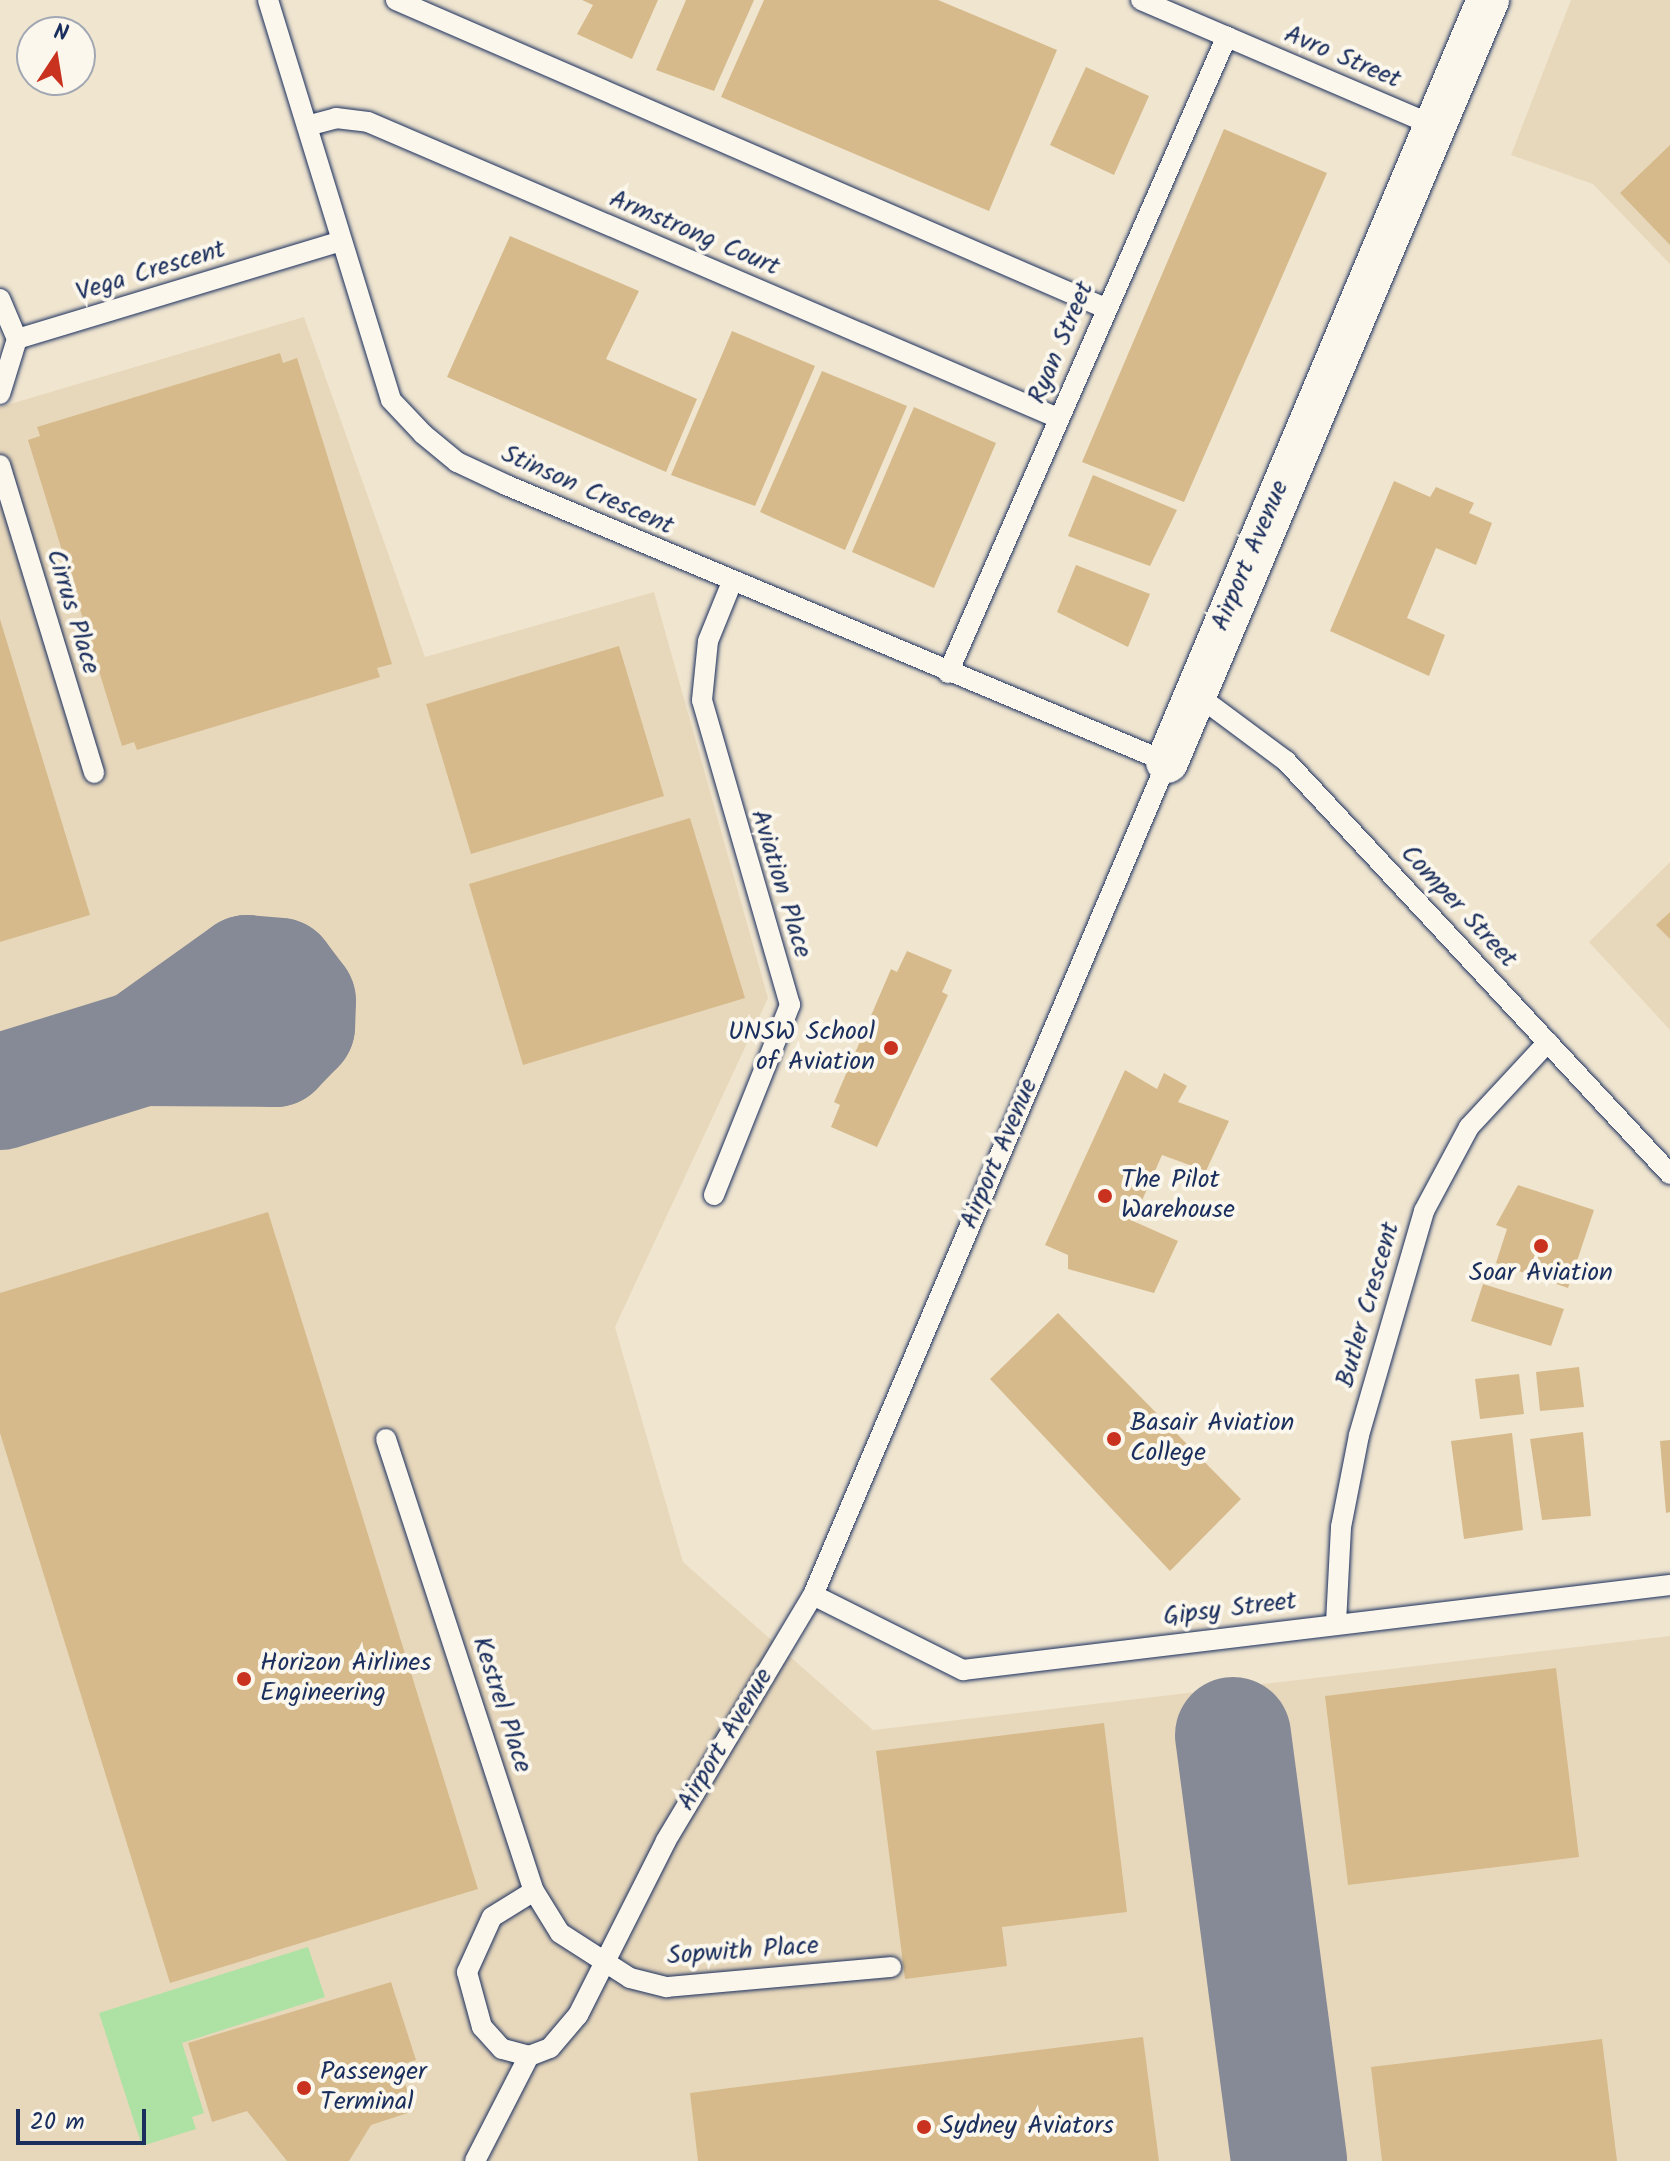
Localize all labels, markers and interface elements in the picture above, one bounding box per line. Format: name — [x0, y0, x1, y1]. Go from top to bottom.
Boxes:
text: N — [50, 15, 71, 53]
north arrow — [16, 16, 96, 96]
street label: Avro Street — [1279, 20, 1405, 96]
street label: Armstrong Court — [604, 184, 784, 284]
street label: Vega Crescent — [72, 234, 230, 310]
street label: Ryan Street — [1022, 277, 1102, 409]
street label: Stinson Crescent — [496, 439, 678, 543]
street label: Airport Avenue — [1205, 476, 1297, 636]
street label: Cirrus Place — [38, 546, 106, 678]
street label: Aviation Place — [743, 806, 817, 962]
street label: Comper Street — [1393, 839, 1523, 975]
place label: UNSW School of Aviation — [728, 1017, 875, 1078]
marker: UNSW School of Aviation — [882, 1039, 900, 1057]
street label: Airport Avenue — [954, 1074, 1046, 1234]
place label: The Pilot Warehouse — [1121, 1165, 1235, 1226]
marker: The Pilot Warehouse — [1096, 1187, 1114, 1205]
street label: Butler Crescent — [1331, 1219, 1407, 1391]
marker: Soar Aviation — [1532, 1237, 1550, 1255]
place label: Soar Aviation — [1469, 1258, 1613, 1290]
place label: Basair Aviation College — [1130, 1408, 1294, 1470]
marker: Basair Aviation College — [1105, 1430, 1123, 1448]
street label: Gipsy Street — [1162, 1586, 1298, 1634]
street label: Kestrel Place — [464, 1633, 538, 1777]
place label: Horizon Airlines Engineering — [260, 1648, 431, 1710]
street label: Airport Avenue — [671, 1663, 781, 1817]
marker: Horizon Airlines Engineering — [235, 1670, 253, 1688]
street label: Sopwith Place — [666, 1931, 820, 1973]
place label: Passenger Terminal — [320, 2057, 427, 2118]
marker: Passenger Terminal — [295, 2079, 313, 2097]
scale bar — [20, 2093, 150, 2143]
text: 20 m — [30, 2103, 85, 2142]
place label: Sydney Aviators — [940, 2111, 1114, 2143]
marker: Sydney Aviators — [915, 2118, 933, 2136]

